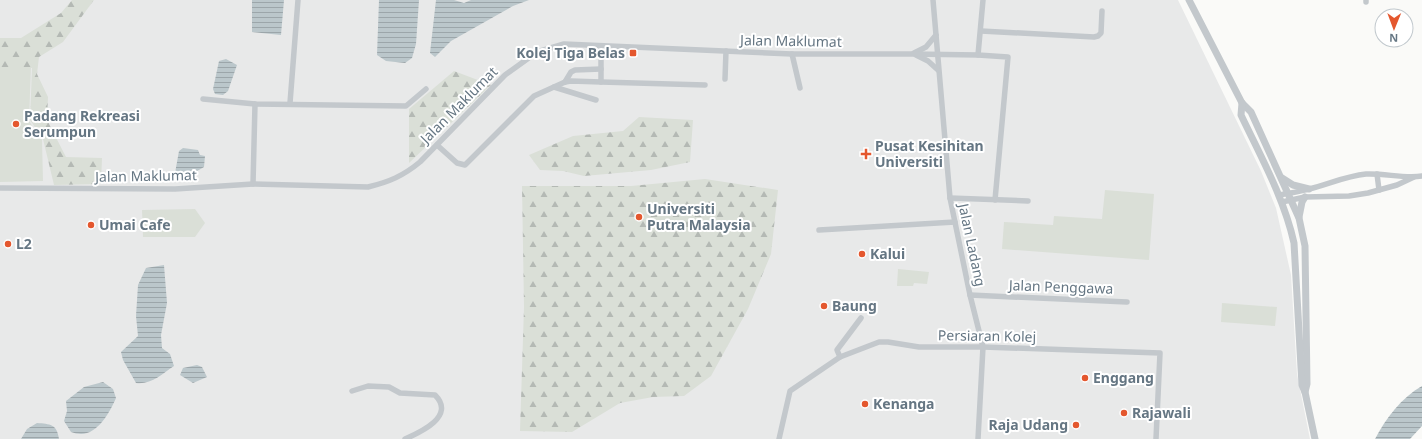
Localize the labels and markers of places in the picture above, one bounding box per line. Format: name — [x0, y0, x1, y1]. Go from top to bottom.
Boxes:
place label: Kolej Tiga Belas — [516, 43, 625, 62]
marker: Kolej Tiga Belas — [628, 48, 638, 58]
place label: Padang Rekreasi Serumpun — [24, 106, 140, 141]
marker: Padang Rekreasi Serumpun — [11, 119, 21, 129]
place label: Pusat Kesihitan Universiti — [875, 136, 984, 171]
marker: Pusat Kesihitan Universiti — [860, 148, 872, 160]
place label: Universiti Putra Malaysia — [647, 199, 751, 234]
marker: Universiti Putra Malaysia — [634, 212, 644, 222]
place label: Umai Cafe — [99, 215, 171, 234]
marker: Umai Cafe — [86, 220, 96, 230]
place label: L2 — [16, 234, 32, 253]
marker: L2 — [3, 239, 13, 249]
place label: Kalui — [870, 244, 905, 263]
marker: Kalui — [857, 249, 867, 259]
place label: Baung — [832, 296, 877, 315]
marker: Baung — [819, 301, 829, 311]
place label: Enggang — [1093, 368, 1154, 387]
marker: Enggang — [1080, 373, 1090, 383]
place label: Kenanga — [873, 394, 934, 413]
marker: Kenanga — [860, 399, 870, 409]
place label: Rajawali — [1132, 403, 1191, 422]
marker: Rajawali — [1119, 408, 1129, 418]
place label: Raja Udang — [988, 415, 1068, 434]
marker: Raja Udang — [1071, 420, 1081, 430]

